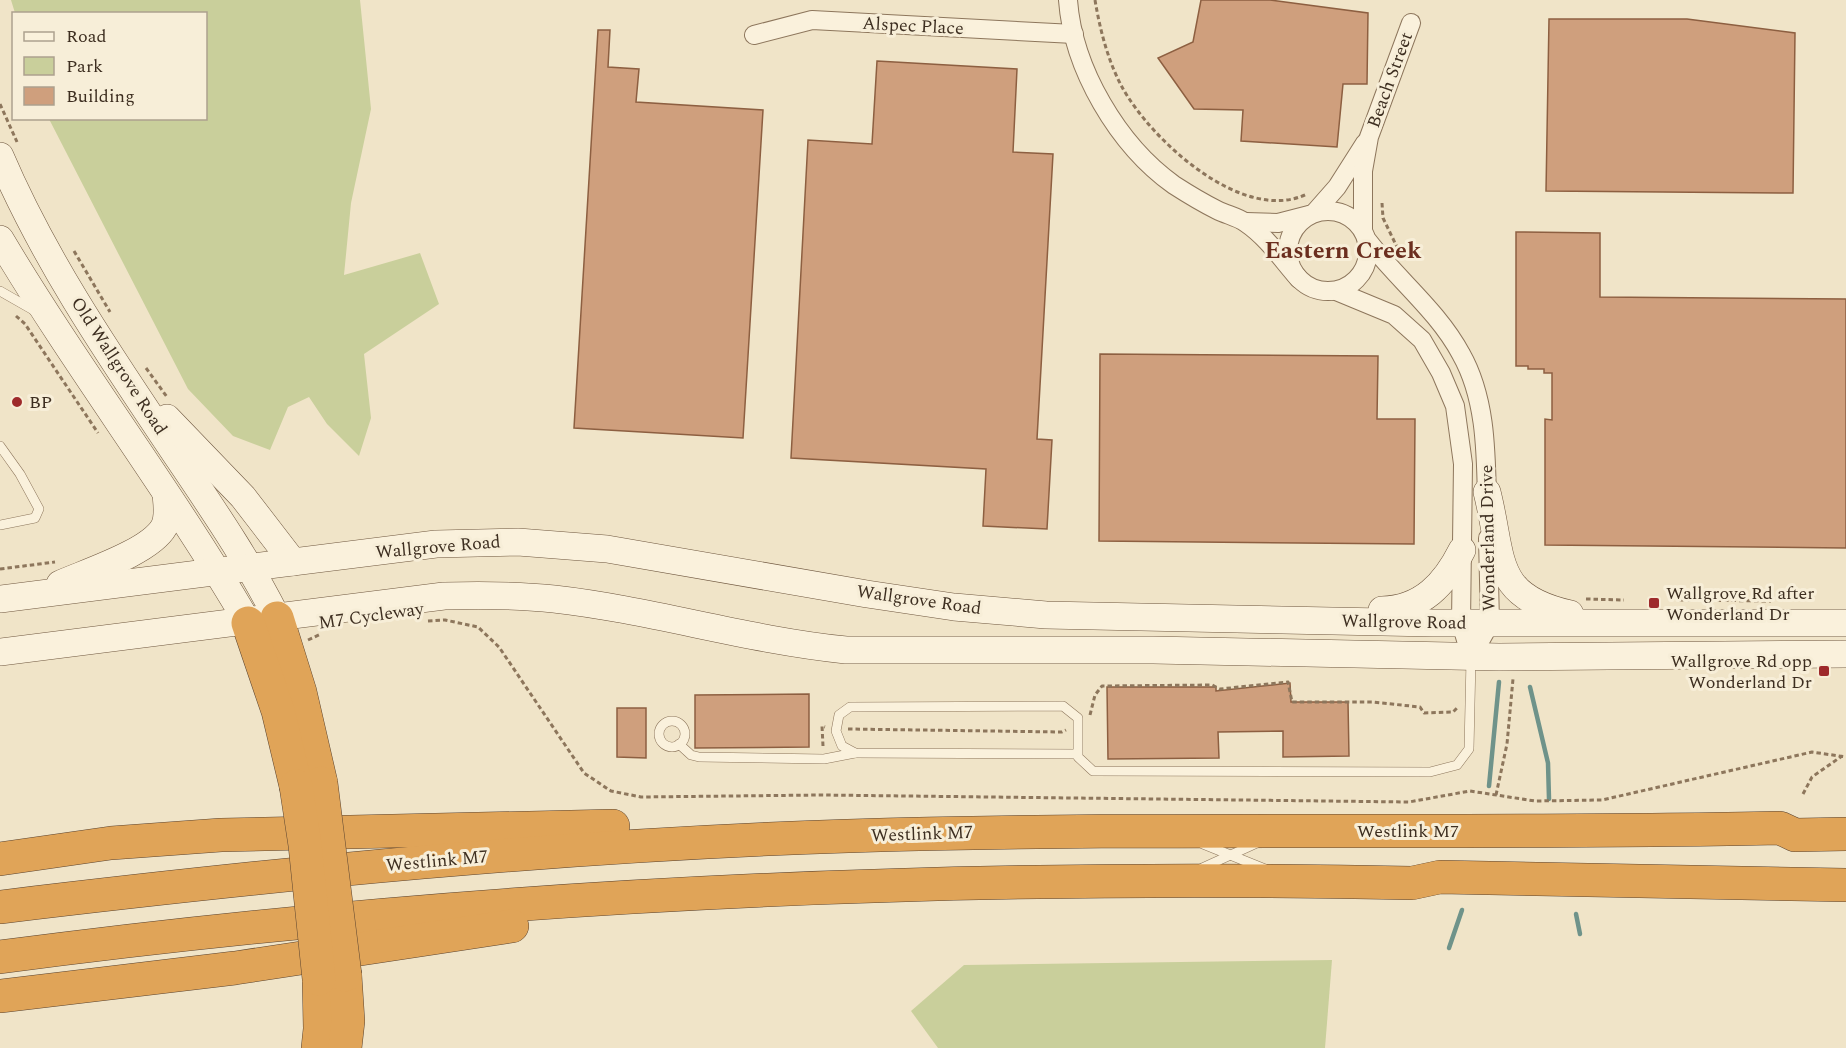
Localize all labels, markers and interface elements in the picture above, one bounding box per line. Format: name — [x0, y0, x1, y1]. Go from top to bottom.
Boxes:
street label: Alspec Place — [862, 10, 964, 42]
legend — [12, 12, 207, 120]
text: Road — [66, 23, 107, 50]
street label: Beach Street — [1360, 28, 1420, 132]
text: Park — [66, 53, 103, 80]
text: Building — [66, 83, 135, 110]
district label: Eastern Creek — [1265, 233, 1422, 269]
street label: Old Wallgrove Road — [64, 292, 174, 440]
place label: BP — [29, 389, 52, 416]
marker: BP — [10, 395, 24, 409]
street label: Wonderland Drive — [1473, 464, 1503, 612]
street label: Wallgrove Road — [374, 528, 502, 566]
street label: Wallgrove Road — [855, 578, 983, 622]
place label: Wallgrove Rd after Wonderland Dr — [1666, 580, 1814, 628]
street label: M7 Cycleway — [317, 595, 427, 637]
marker: Wallgrove Rd after Wonderland Dr — [1647, 596, 1661, 610]
street label: Wallgrove Road — [1341, 607, 1467, 637]
place label: Wallgrove Rd opp Wonderland Dr — [1670, 648, 1812, 696]
marker: Wallgrove Rd opp Wonderland Dr — [1817, 664, 1831, 678]
street label: Westlink M7 — [1357, 818, 1459, 845]
street label: Westlink M7 — [870, 819, 974, 849]
street label: Westlink M7 — [385, 843, 489, 879]

